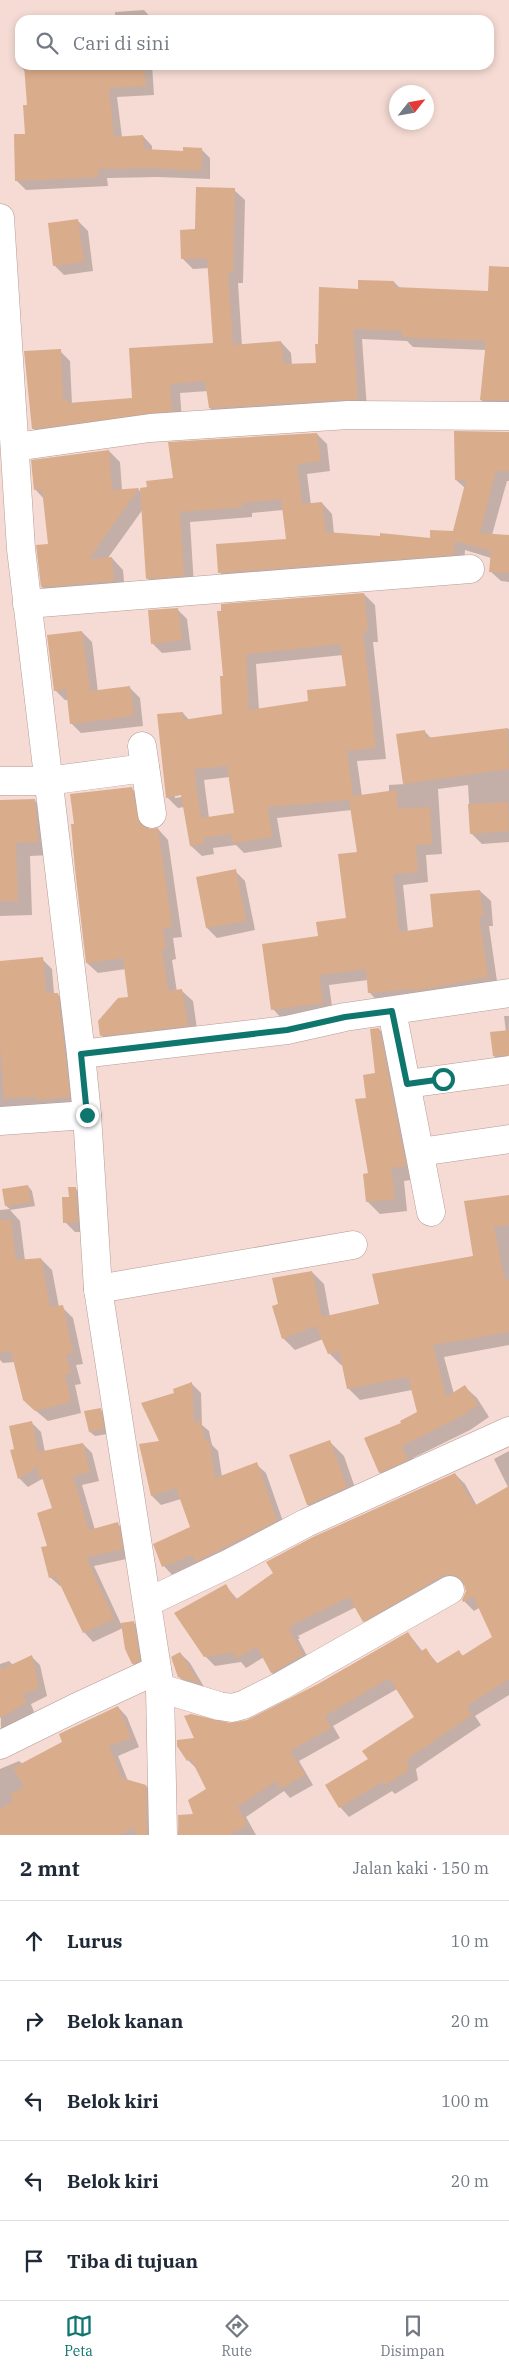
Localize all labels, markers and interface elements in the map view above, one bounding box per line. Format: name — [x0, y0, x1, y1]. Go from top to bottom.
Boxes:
search box — [15, 15, 494, 70]
icon: search — [33, 29, 61, 57]
text: Cari di sini — [73, 31, 170, 55]
north arrow — [389, 85, 434, 130]
route start — [432, 1068, 455, 1091]
route end — [76, 1104, 99, 1127]
text: 2 mnt — [20, 1854, 80, 1882]
text: Jalan kaki · 150 m — [353, 1858, 489, 1878]
icon: ahead — [20, 1927, 48, 1955]
text: Lurus — [67, 1929, 122, 1953]
text: 10 m — [451, 1931, 489, 1951]
icon: right — [20, 2007, 48, 2035]
text: Belok kanan — [67, 2009, 183, 2033]
text: 20 m — [451, 2011, 489, 2031]
icon: left — [20, 2087, 48, 2115]
text: Belok kiri — [67, 2089, 159, 2113]
text: 100 m — [441, 2091, 489, 2111]
icon: left — [20, 2167, 48, 2195]
text: Belok kiri — [67, 2169, 159, 2193]
text: 20 m — [451, 2171, 489, 2191]
icon: arrive — [20, 2247, 48, 2275]
text: Tiba di tujuan — [67, 2249, 198, 2273]
tab: Peta — [64, 2312, 93, 2360]
tab: Rute — [221, 2312, 252, 2360]
tab: Disimpan — [381, 2312, 445, 2360]

